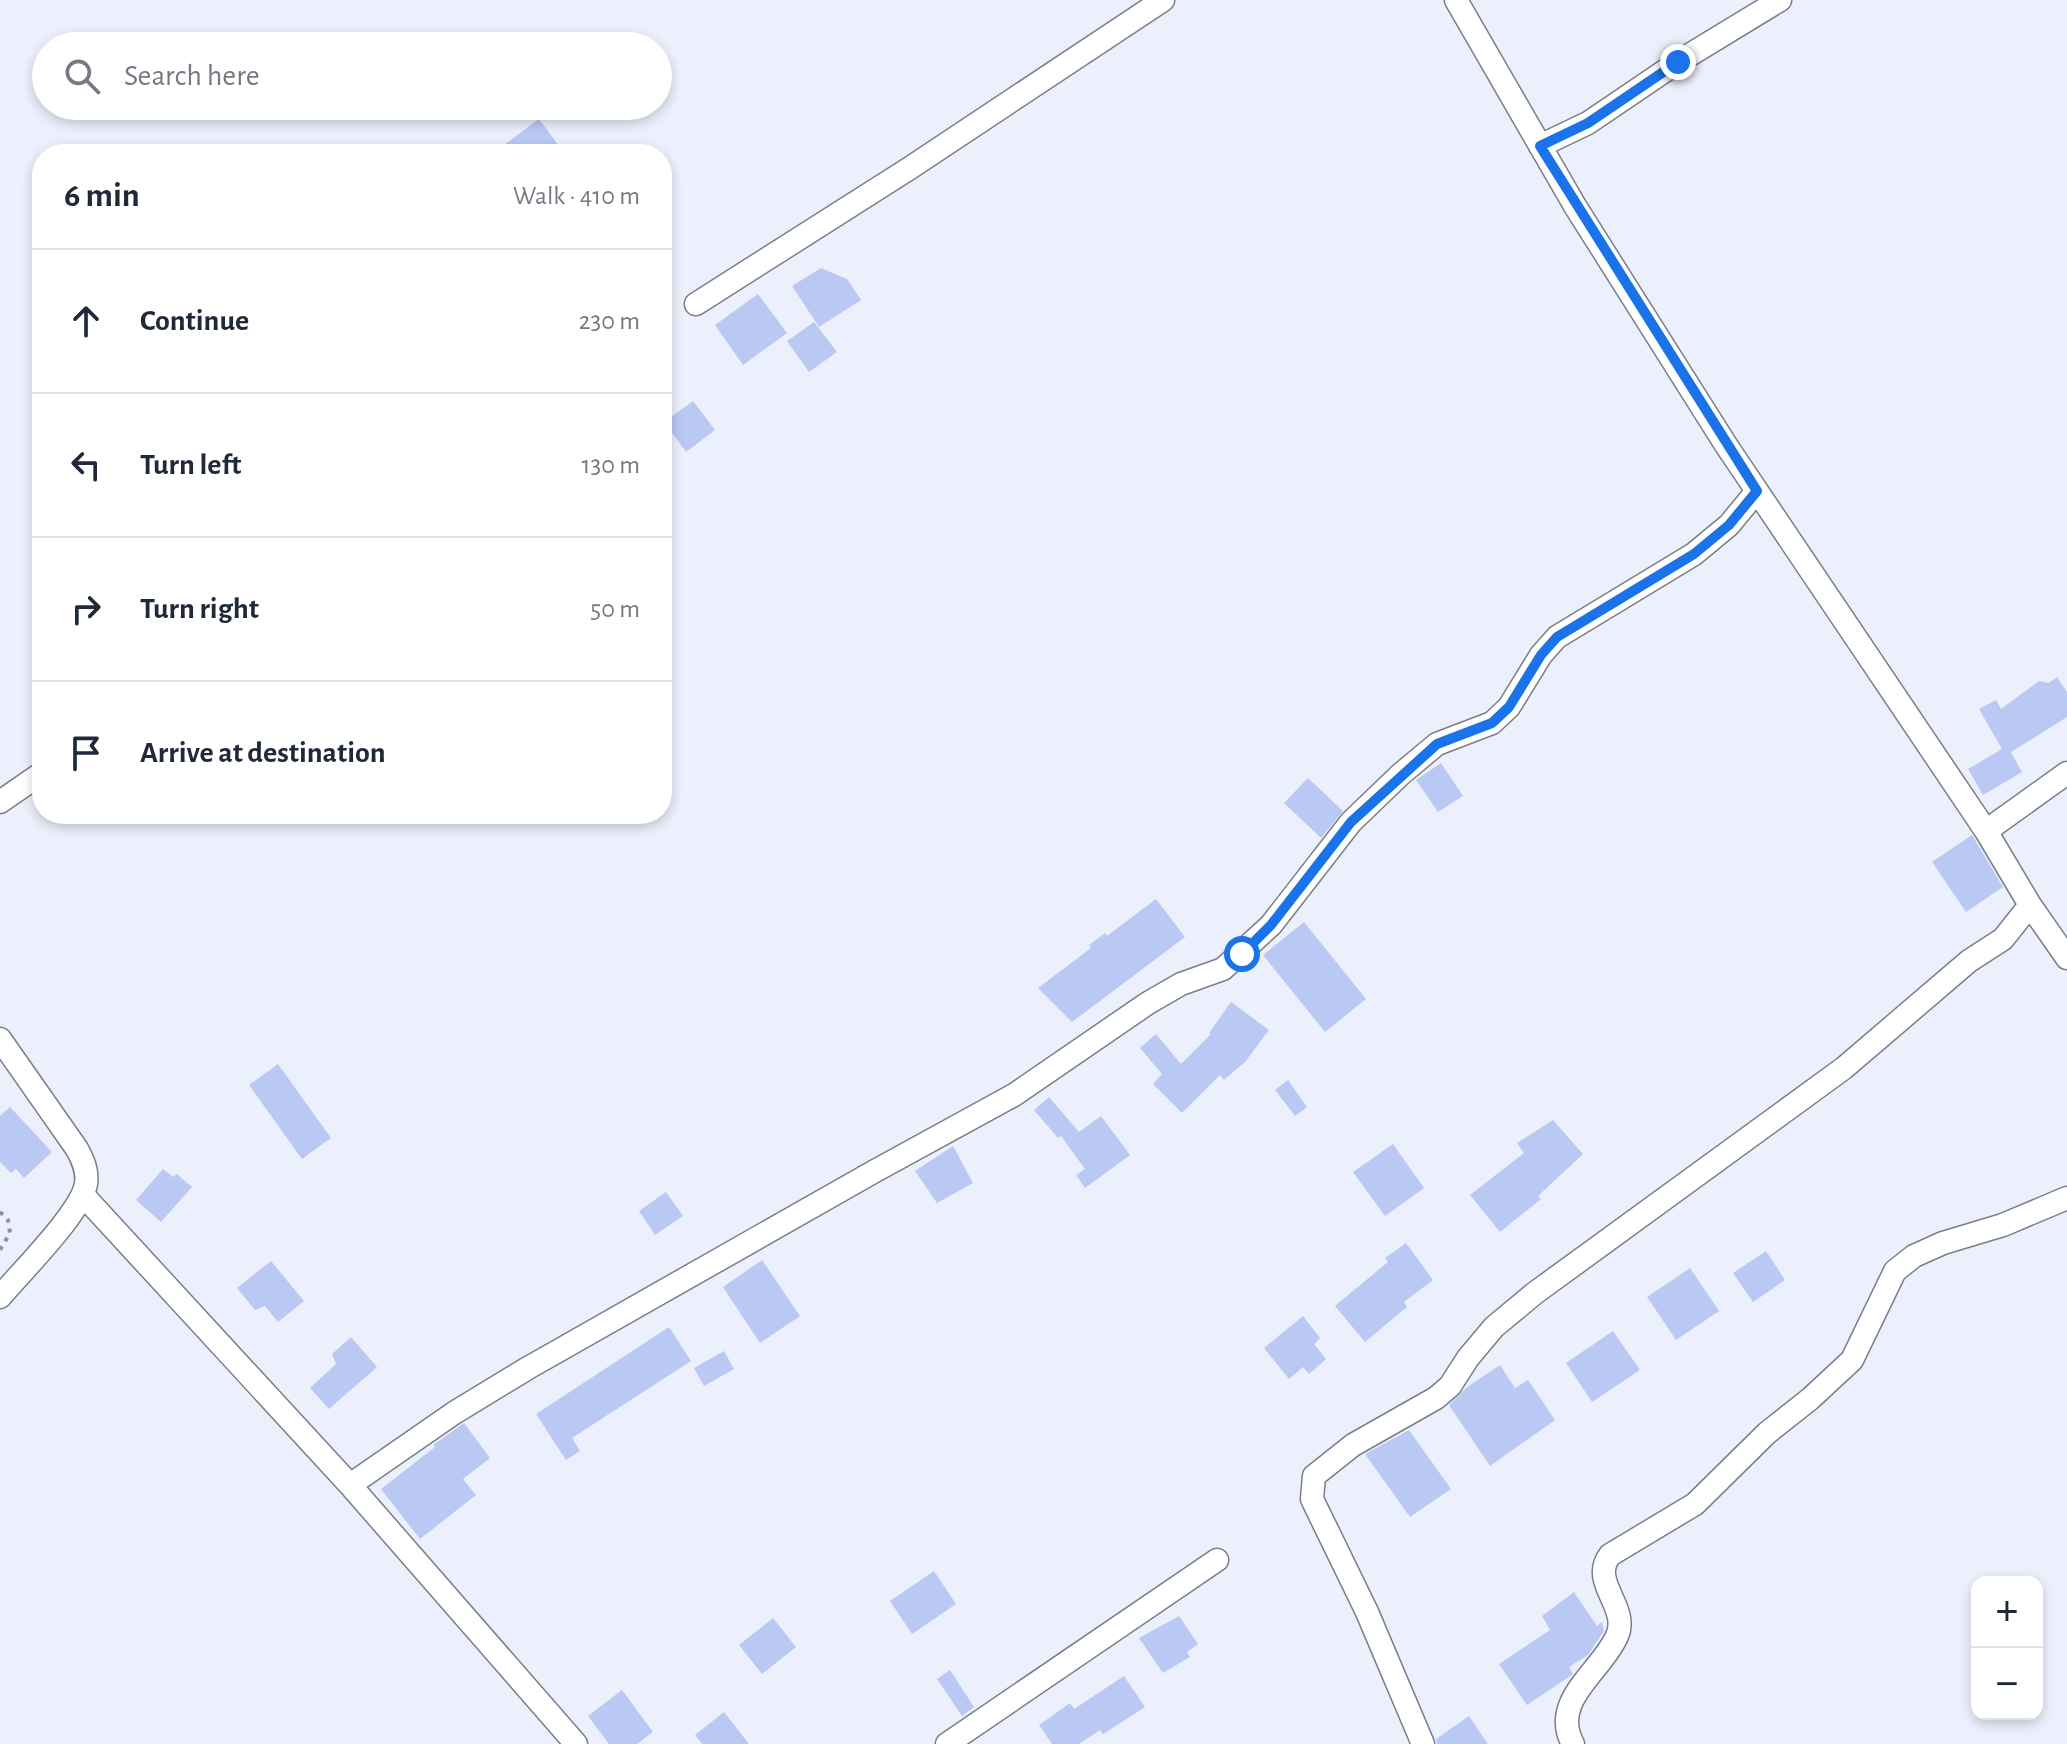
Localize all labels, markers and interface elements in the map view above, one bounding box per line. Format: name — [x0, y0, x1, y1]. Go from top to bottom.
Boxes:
search box — [32, 32, 672, 120]
route end — [1660, 44, 1696, 80]
icon: search — [60, 54, 104, 98]
text: Search here — [124, 61, 260, 91]
text: 6 min — [64, 179, 140, 213]
text: Walk · 410 m — [513, 183, 640, 209]
icon: ahead — [64, 299, 108, 343]
text: Continue — [140, 306, 249, 336]
text: 230 m — [579, 308, 640, 334]
icon: left — [64, 443, 108, 487]
text: Turn left — [140, 450, 241, 480]
text: 130 m — [582, 452, 640, 478]
icon: right — [64, 587, 108, 631]
text: Turn right — [140, 594, 259, 624]
text: 50 m — [590, 596, 640, 622]
icon: arrive — [64, 731, 108, 775]
text: Arrive at destination — [140, 738, 386, 768]
route start — [1224, 936, 1260, 972]
map controls — [1971, 1576, 2043, 1720]
button: + — [1971, 1576, 2043, 1648]
button: − — [1971, 1648, 2043, 1720]

